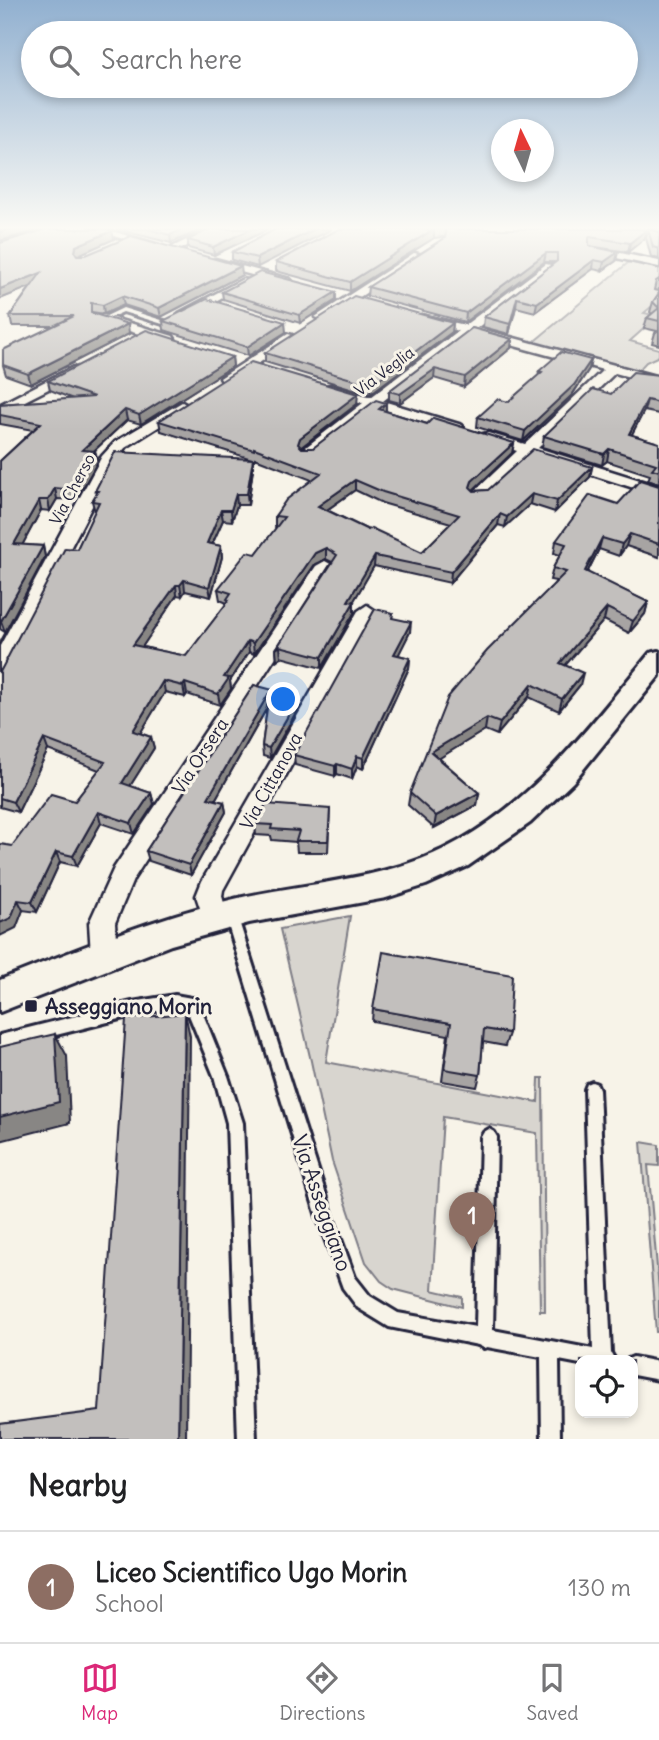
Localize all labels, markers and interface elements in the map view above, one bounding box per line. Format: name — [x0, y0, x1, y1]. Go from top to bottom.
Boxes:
search box — [21, 21, 638, 98]
icon: search — [45, 41, 83, 79]
text: Search here — [101, 43, 242, 76]
north arrow — [491, 119, 554, 182]
street label: Via Veglia — [350, 342, 418, 400]
street label: Via Cherso — [45, 450, 99, 528]
your location — [266, 682, 300, 716]
street label: Via Orsera — [167, 713, 233, 799]
street label: Via Cittanova — [235, 728, 307, 834]
place label: Asseggiano Morin — [45, 993, 212, 1020]
marker: Asseggiano Morin — [23, 998, 39, 1014]
street label: Via Asseggiano — [286, 1131, 358, 1275]
pin: 1 — [449, 1192, 495, 1250]
map controls — [575, 1355, 638, 1418]
button: locate — [575, 1355, 638, 1418]
text: Nearby — [28, 1466, 128, 1504]
text: Liceo Scientifico Ugo Morin — [95, 1556, 407, 1589]
text: 1 — [46, 1573, 56, 1602]
text: 130 m — [568, 1573, 631, 1602]
text: School — [95, 1589, 164, 1618]
tab: Map — [81, 1659, 119, 1725]
tab: Directions — [280, 1659, 365, 1725]
tab: Saved — [526, 1659, 578, 1725]

